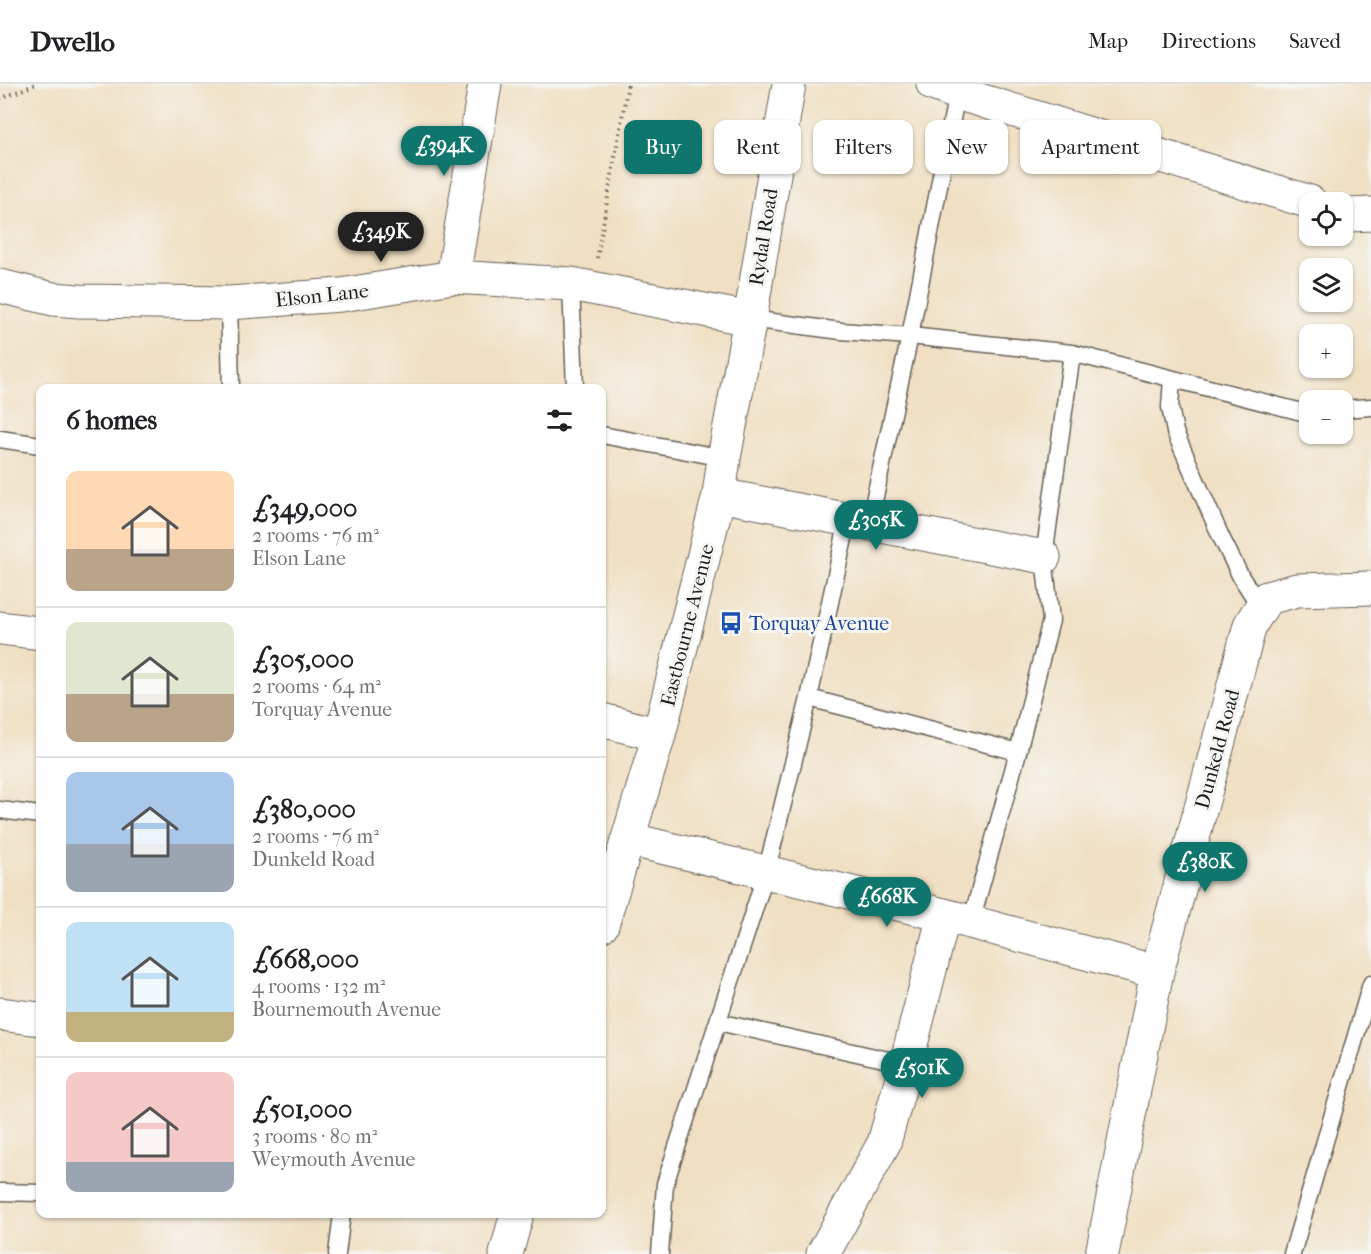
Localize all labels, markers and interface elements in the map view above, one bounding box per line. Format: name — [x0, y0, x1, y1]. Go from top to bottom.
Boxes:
text: Dwello — [30, 25, 115, 58]
text: Map — [1088, 29, 1128, 53]
text: Directions — [1161, 29, 1256, 53]
text: Saved — [1289, 29, 1341, 53]
chip: Buy — [624, 120, 702, 174]
chip: Rent — [714, 120, 801, 174]
chip: Filters — [813, 120, 913, 174]
chip: New — [925, 120, 1008, 174]
chip: Apartment — [1020, 120, 1161, 174]
pin: £394K — [402, 126, 486, 177]
text: £394K — [415, 134, 473, 157]
street label: Rydal Road — [744, 186, 783, 287]
map controls — [1299, 192, 1353, 444]
button: locate — [1299, 192, 1353, 246]
pin: £349K — [339, 212, 423, 263]
text: £349K — [352, 220, 410, 243]
button: layers — [1299, 258, 1353, 312]
street label: Elson Lane — [274, 279, 370, 312]
button: + — [1299, 324, 1353, 378]
button: − — [1299, 390, 1353, 444]
icon: filters — [543, 404, 576, 437]
text: 6 homes — [66, 405, 157, 436]
text: £349,000 — [252, 493, 357, 524]
icon: home — [114, 495, 186, 567]
pin: £305K — [834, 500, 918, 551]
text: £305K — [848, 508, 904, 531]
text: 2 rooms · 76 m² — [252, 524, 379, 547]
street label: Eastbourne Avenue — [656, 541, 719, 709]
text: Elson Lane — [252, 547, 346, 570]
bus stop icon: Torquay Avenue — [718, 610, 744, 636]
place label: Torquay Avenue — [749, 612, 889, 635]
text: £305,000 — [252, 644, 354, 675]
icon: home — [114, 646, 186, 718]
text: 2 rooms · 64 m² — [252, 675, 381, 698]
street label: Dunkeld Road — [1190, 686, 1245, 812]
text: Torquay Avenue — [252, 698, 392, 721]
text: £380,000 — [252, 794, 356, 825]
icon: home — [114, 796, 186, 868]
text: 2 rooms · 76 m² — [252, 825, 379, 848]
pin: £380K — [1163, 842, 1247, 893]
text: Dunkeld Road — [252, 848, 375, 871]
text: £380K — [1176, 850, 1234, 873]
pin: £668K — [845, 877, 929, 928]
text: £668K — [857, 885, 917, 908]
text: £668,000 — [252, 944, 359, 975]
icon: home — [114, 946, 186, 1018]
text: 4 rooms · 132 m² — [252, 975, 385, 998]
text: Bournemouth Avenue — [252, 998, 441, 1021]
pin: £501K — [880, 1048, 964, 1099]
text: £501K — [895, 1056, 949, 1079]
text: £501,000 — [252, 1094, 352, 1125]
icon: home — [114, 1096, 186, 1168]
text: 3 rooms · 80 m² — [252, 1125, 377, 1148]
text: Weymouth Avenue — [252, 1148, 415, 1171]

